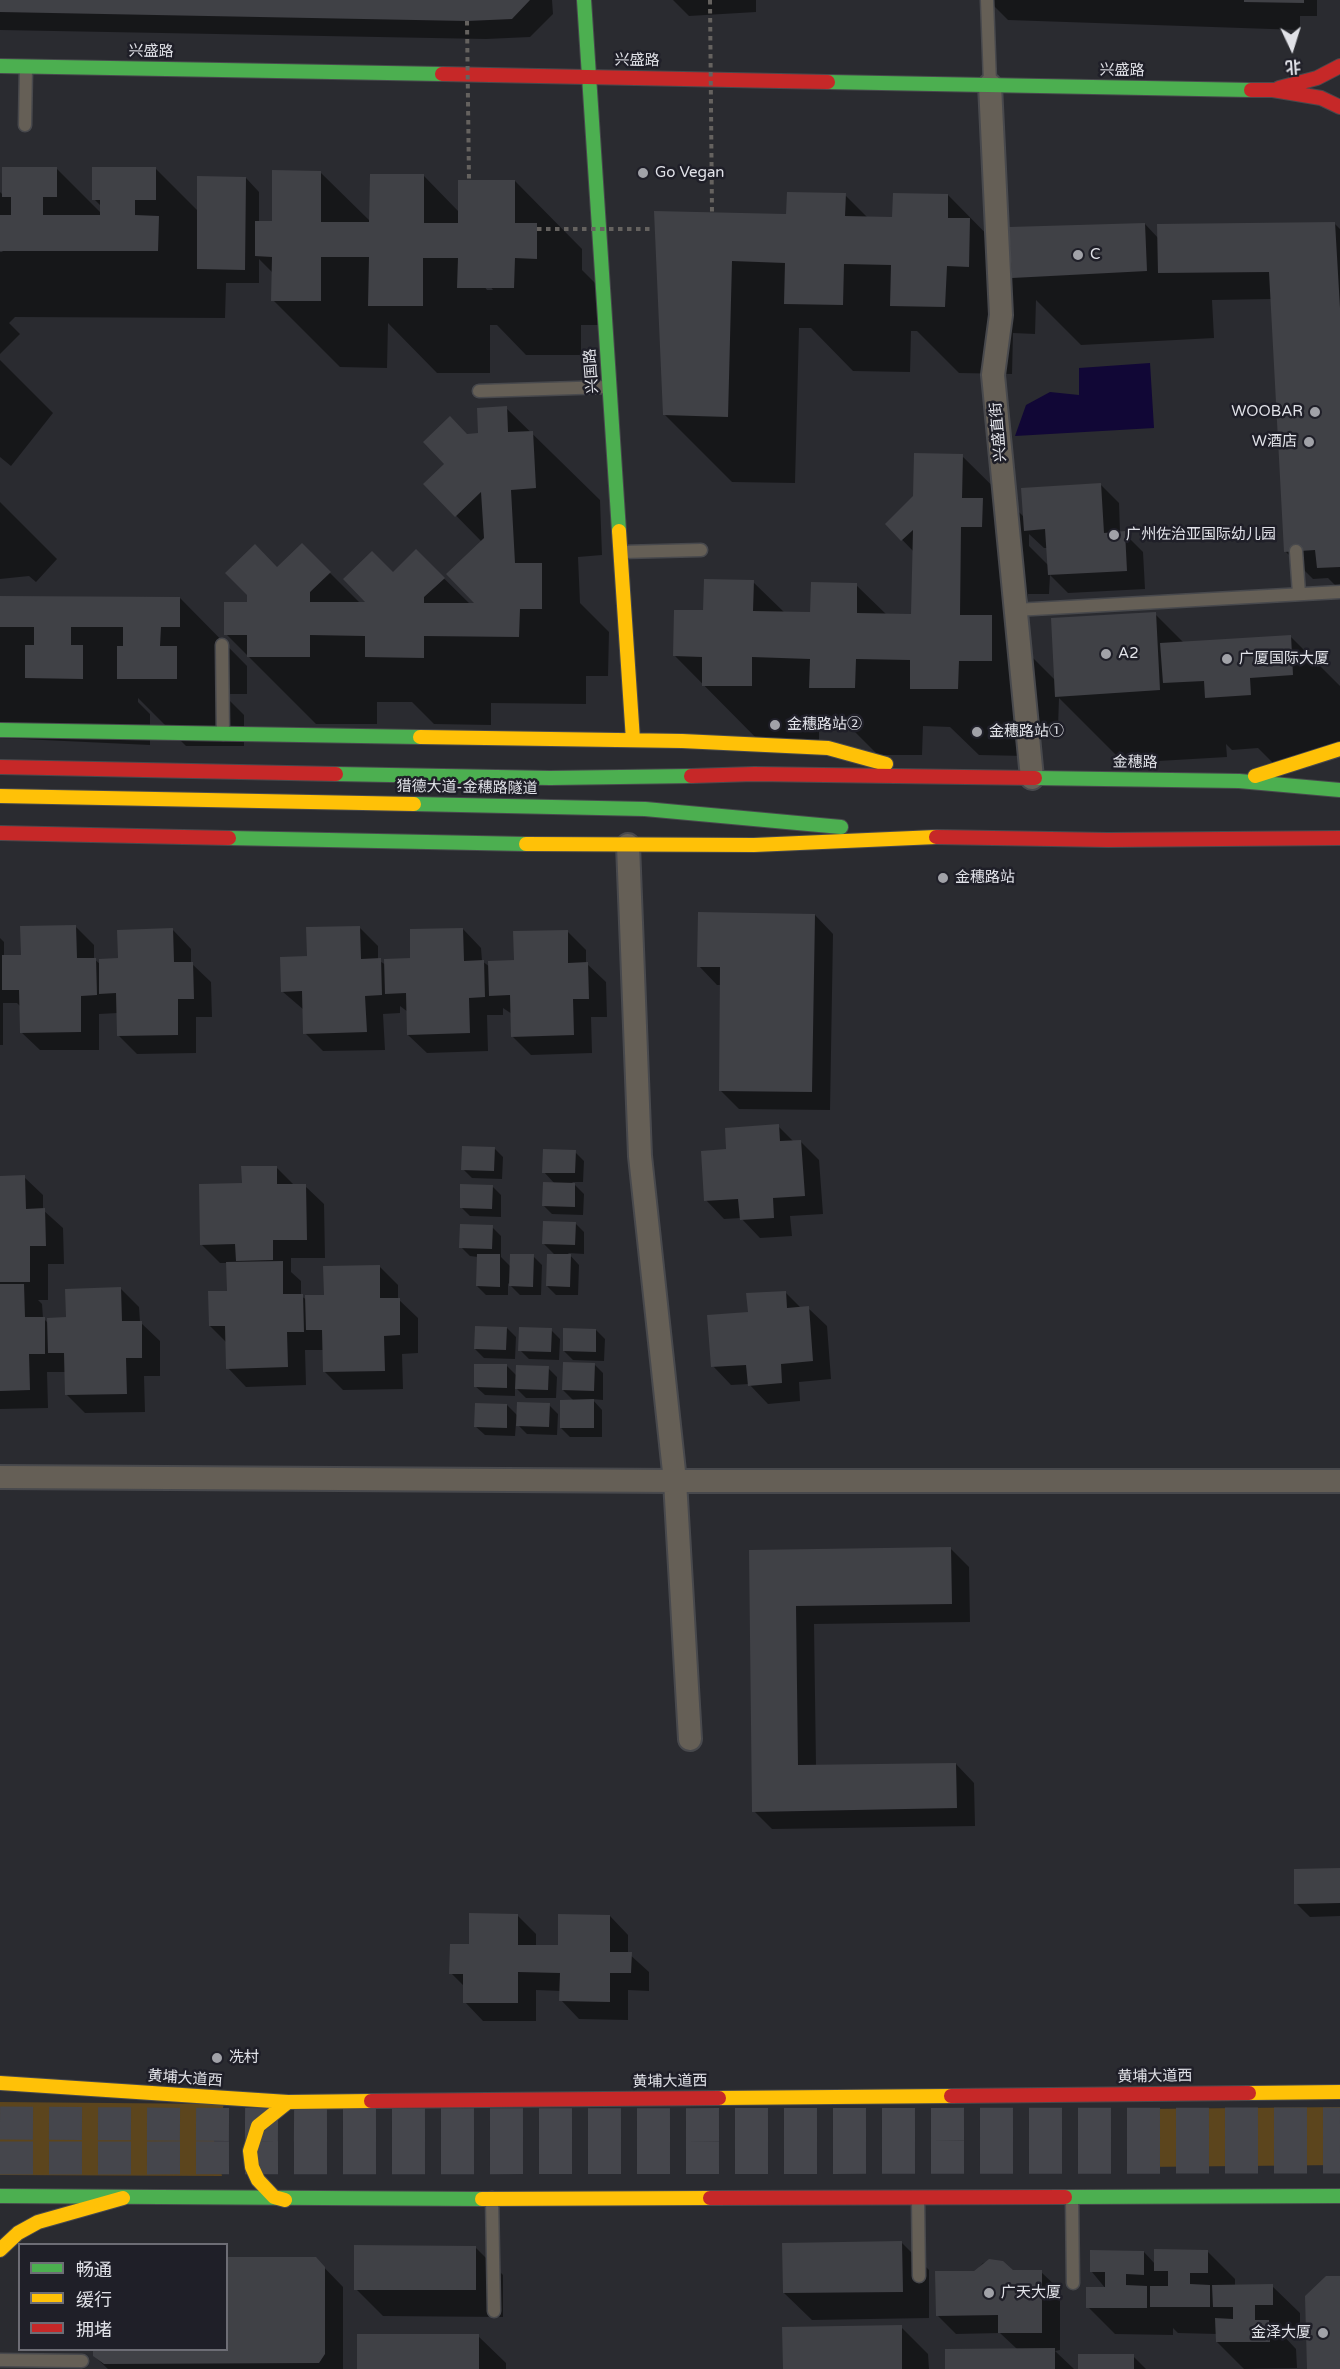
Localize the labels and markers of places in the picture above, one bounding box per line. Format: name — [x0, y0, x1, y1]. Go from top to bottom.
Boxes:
place label: Go Vegan — [655, 164, 724, 182]
marker: Go Vegan — [636, 166, 650, 180]
place label: C — [1090, 246, 1100, 264]
marker: C — [1071, 248, 1085, 262]
place label: WOOBAR — [1231, 403, 1303, 421]
marker: WOOBAR — [1308, 405, 1322, 419]
place label: W酒店 — [1252, 433, 1297, 451]
marker: W酒店 — [1302, 435, 1316, 449]
place label: 广州佐治亚国际幼儿园 — [1126, 526, 1276, 544]
marker: 广州佐治亚国际幼儿园 — [1107, 528, 1121, 542]
place label: A2 — [1118, 645, 1139, 663]
marker: A2 — [1099, 647, 1113, 661]
place label: 广厦国际大厦 — [1239, 650, 1329, 668]
marker: 广厦国际大厦 — [1220, 652, 1234, 666]
place label: 金穗路站② — [787, 716, 862, 734]
marker: 金穗路站② — [768, 718, 782, 732]
place label: 金穗路站① — [989, 723, 1064, 741]
marker: 金穗路站① — [970, 725, 984, 739]
place label: 金穗路站 — [955, 869, 1015, 887]
marker: 金穗路站 — [936, 871, 950, 885]
place label: 冼村 — [229, 2049, 259, 2067]
marker: 冼村 — [210, 2051, 224, 2065]
place label: 广天大厦 — [1001, 2284, 1061, 2302]
marker: 广天大厦 — [982, 2286, 996, 2300]
place label: 金泽大厦 — [1251, 2324, 1311, 2342]
marker: 金泽大厦 — [1316, 2326, 1330, 2340]

